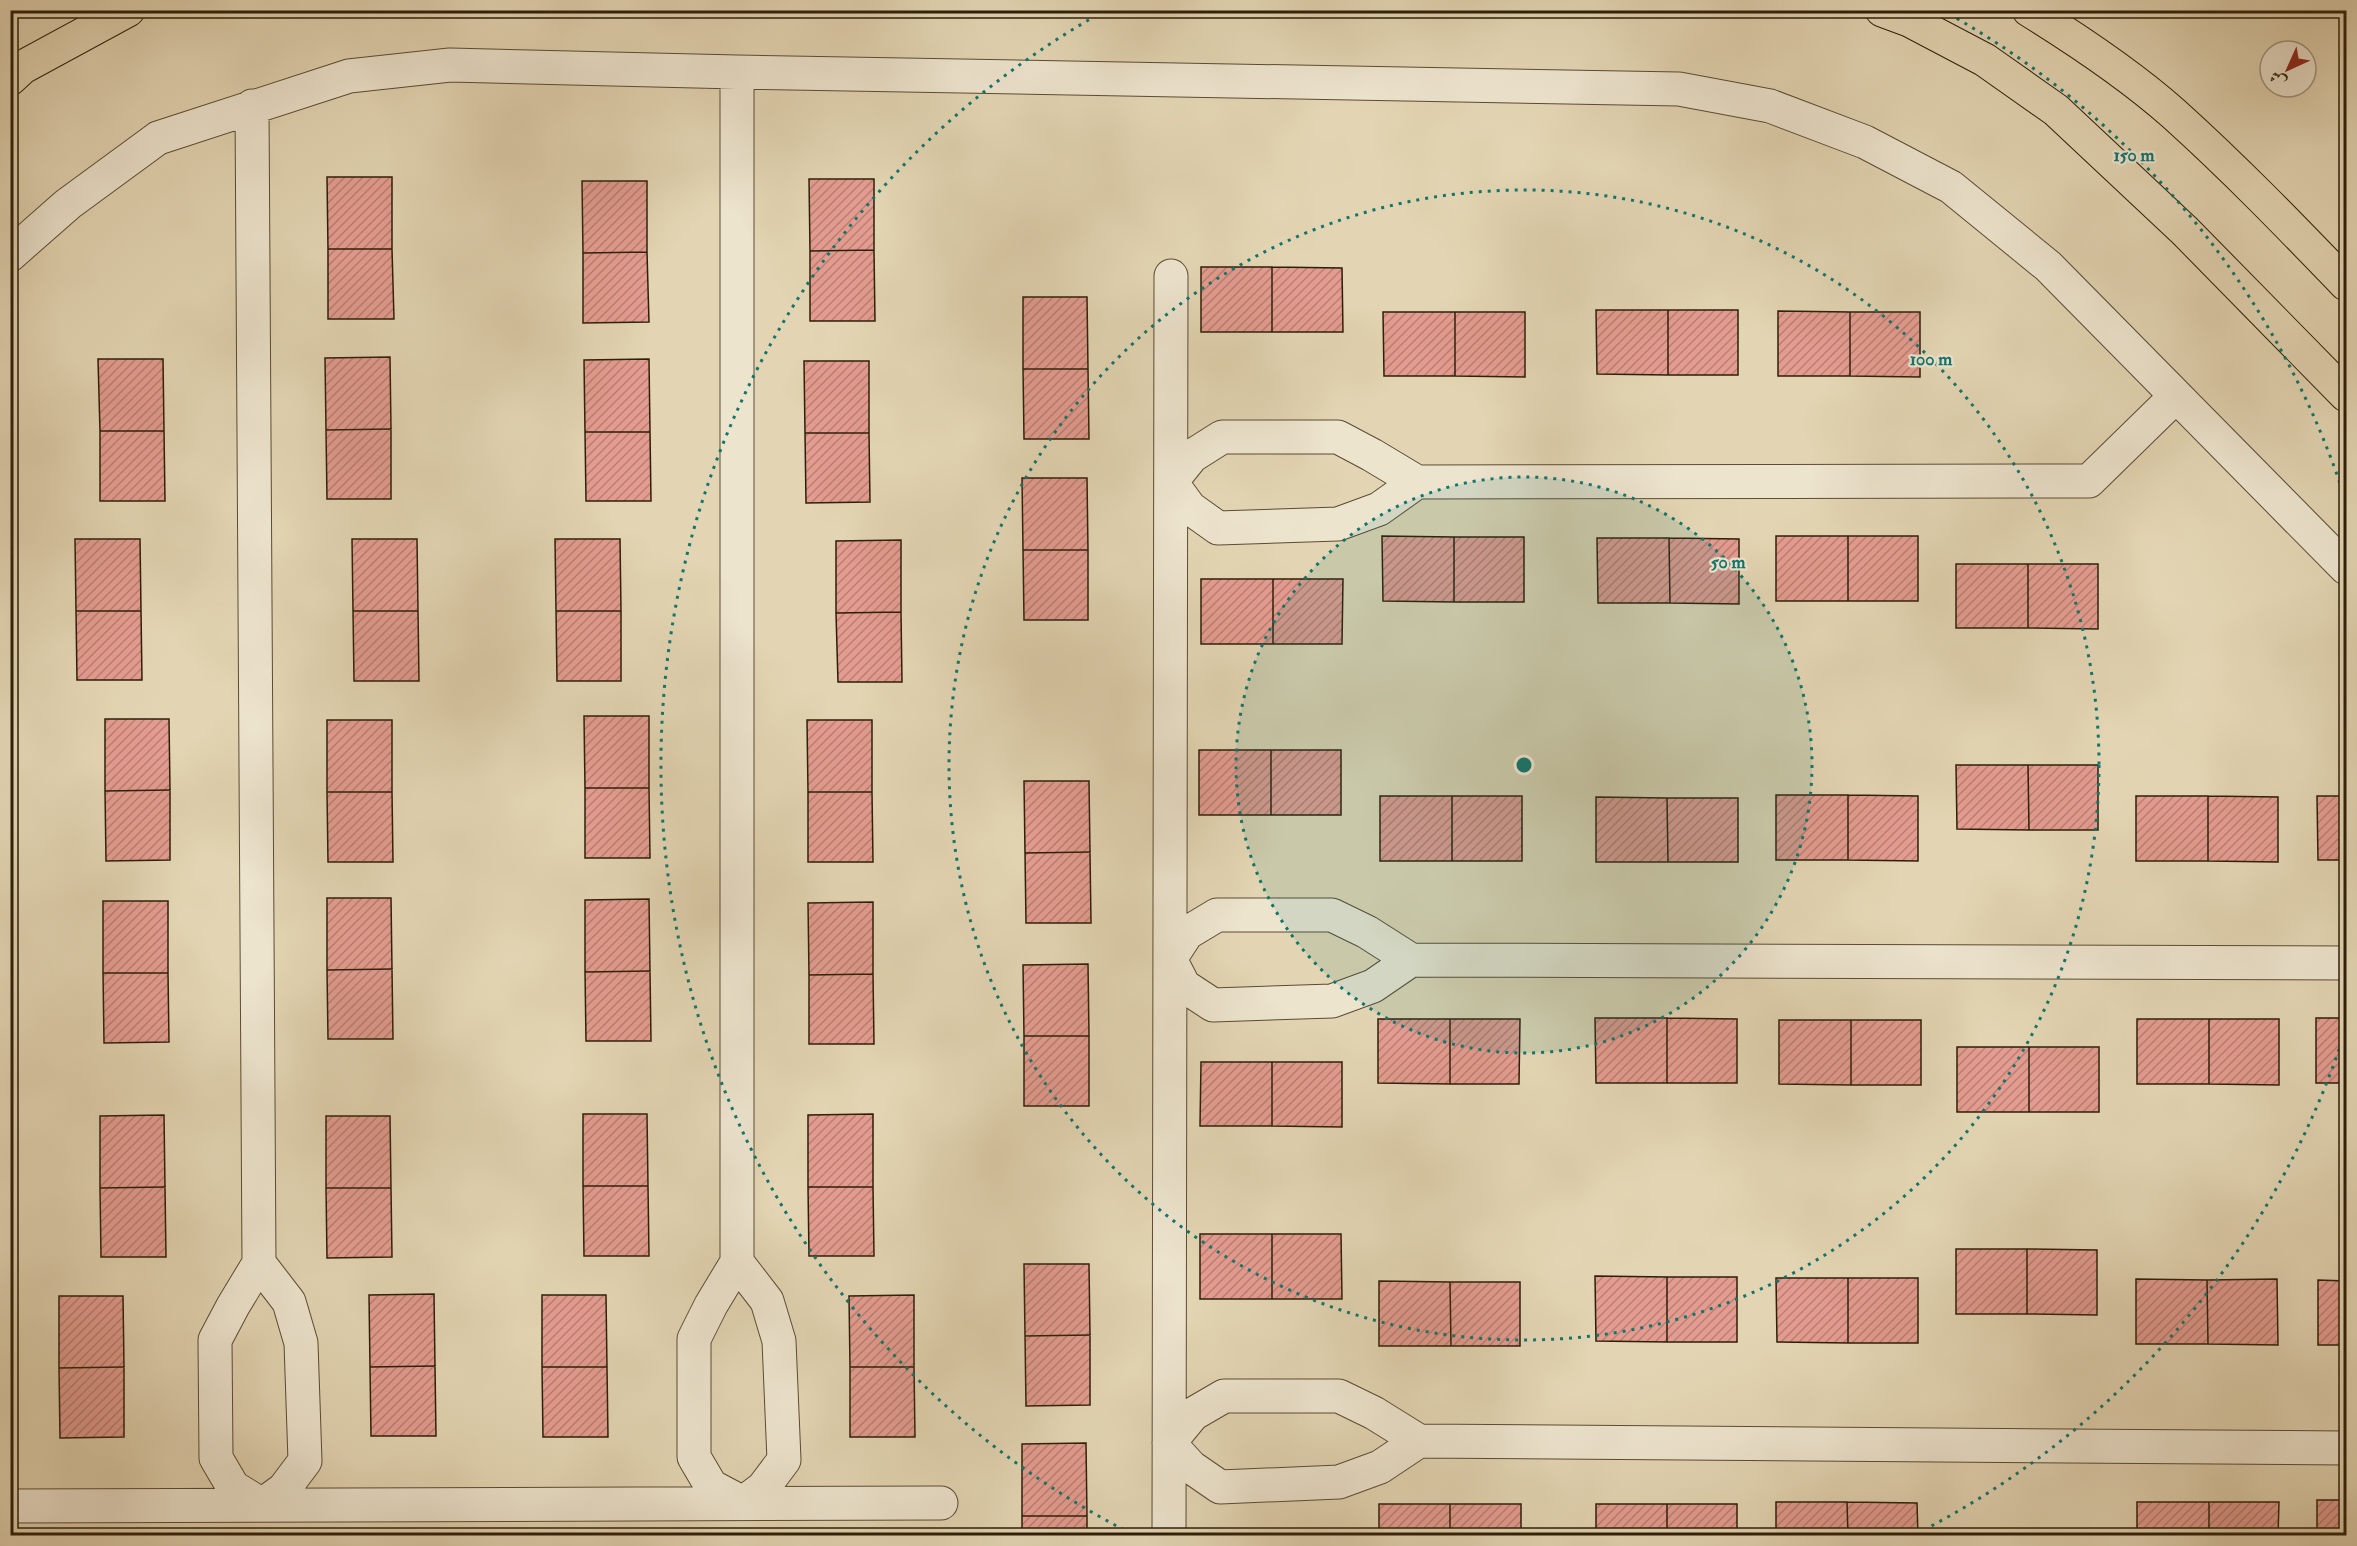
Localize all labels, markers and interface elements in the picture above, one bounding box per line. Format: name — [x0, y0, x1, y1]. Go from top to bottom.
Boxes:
north arrow — [2258, 39, 2318, 99]
text: ش — [2265, 66, 2291, 92]
text: 150 m — [2113, 144, 2156, 167]
text: 100 m — [1910, 348, 1953, 371]
text: 50 m — [1711, 551, 1746, 574]
centre of rings — [1514, 755, 1534, 775]

